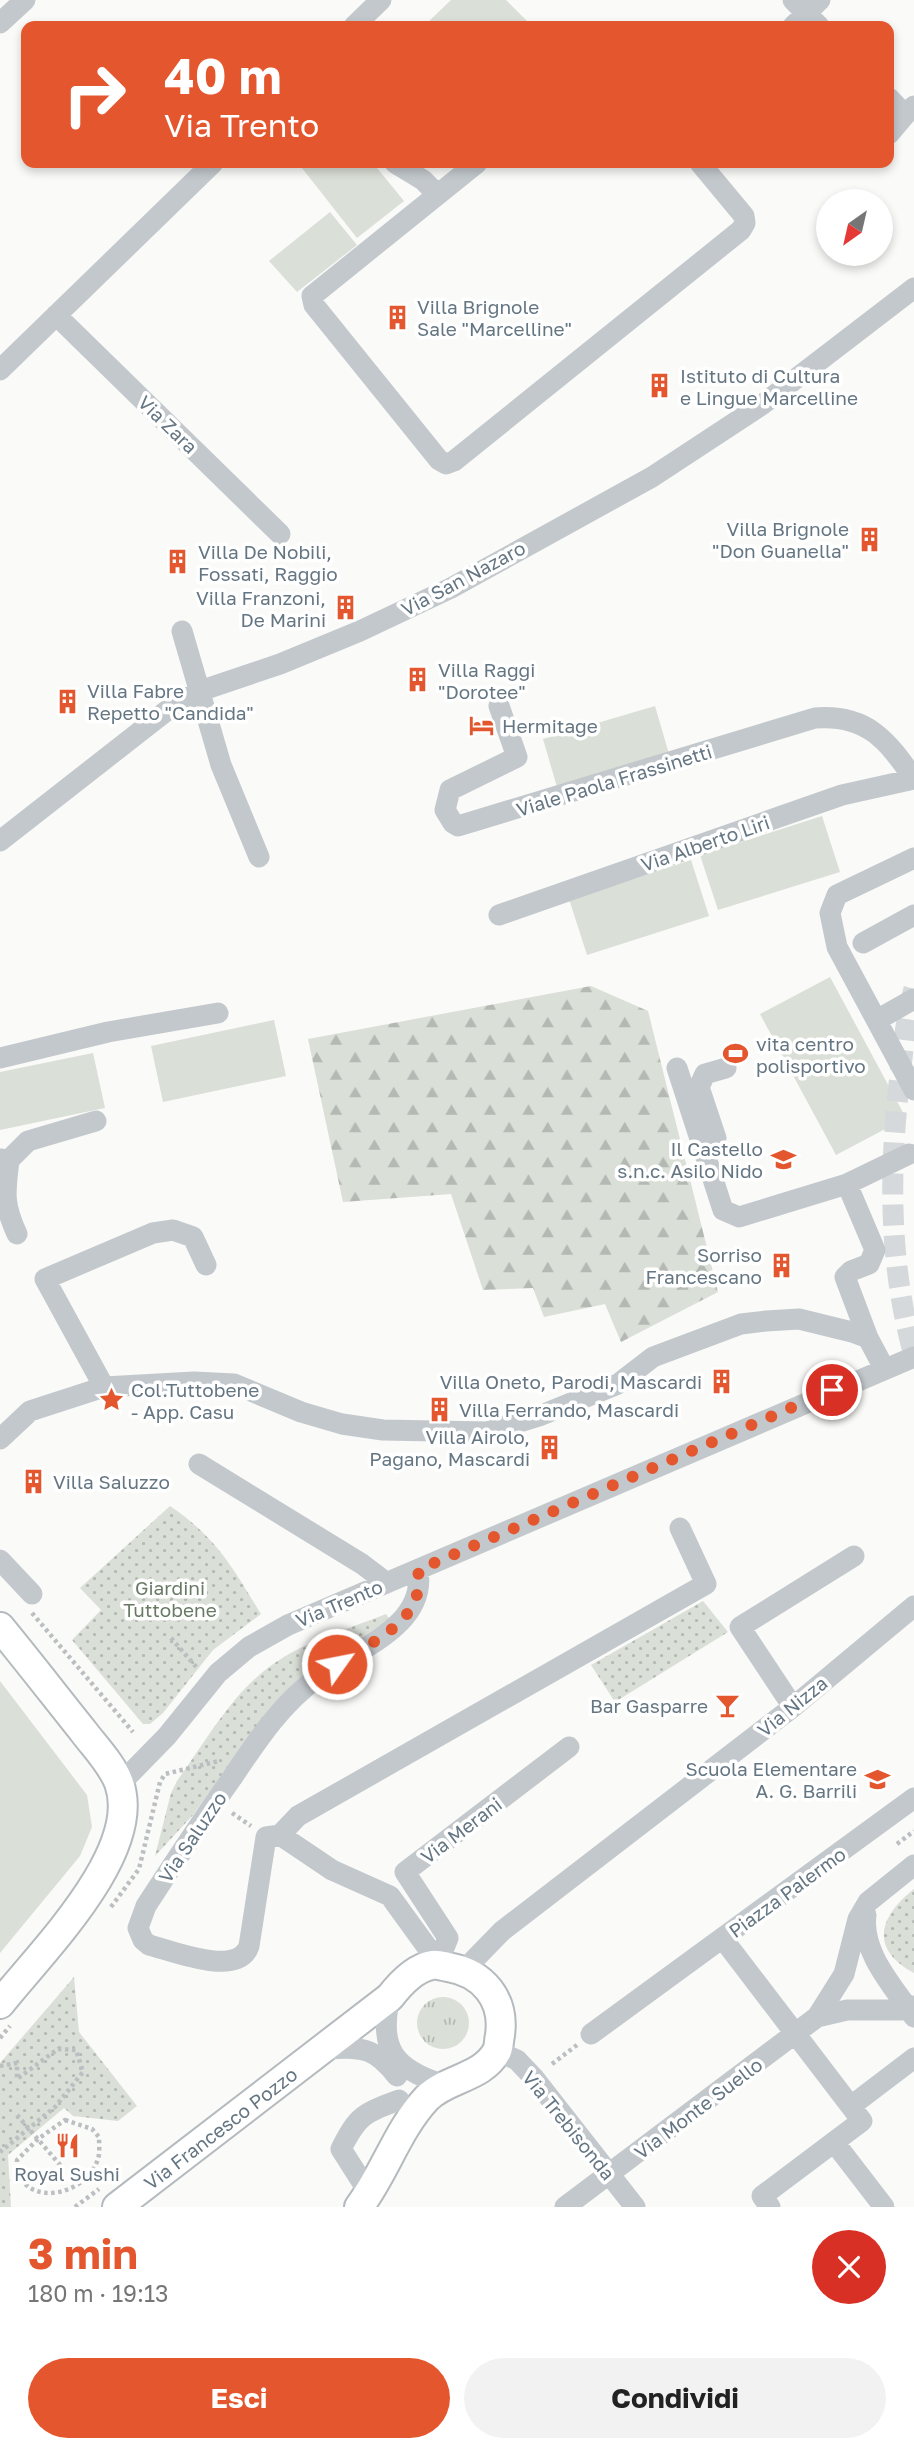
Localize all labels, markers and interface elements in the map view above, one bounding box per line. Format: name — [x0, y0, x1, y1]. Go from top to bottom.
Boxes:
text: 40 m — [164, 46, 282, 105]
icon: right — [49, 49, 140, 140]
text: Via Trento — [164, 106, 319, 144]
north arrow — [816, 189, 892, 266]
map controls — [816, 189, 893, 266]
place label: Villa Brignole Sale "Marcelline" — [417, 295, 572, 340]
building icon: Villa Brignole Sale "Marcelline" — [383, 303, 411, 331]
place label: Istituto di Cultura e Lingue Marcelline — [680, 364, 858, 409]
building icon: Istituto di Cultura e Lingue Marcelline — [646, 372, 674, 400]
street label: Via Zara — [134, 390, 202, 458]
place label: Villa Brignole "Don Guanella" — [712, 517, 849, 562]
building icon: Villa Brignole "Don Guanella" — [855, 525, 883, 553]
street label: Via San Nazaro — [397, 536, 529, 620]
place label: Villa De Nobili, Fossati, Raggio — [198, 540, 338, 585]
building icon: Villa De Nobili, Fossati, Raggio — [164, 548, 192, 576]
place label: Villa Franzoni, De Marini — [196, 586, 326, 631]
building icon: Villa Franzoni, De Marini — [332, 594, 360, 622]
place label: Villa Raggi "Dorotee" — [438, 658, 535, 703]
building icon: Villa Raggi "Dorotee" — [404, 666, 432, 694]
place label: Villa Fabre Repetto "Candida" — [87, 679, 254, 724]
building icon: Villa Fabre Repetto "Candida" — [53, 687, 81, 715]
hotel icon: Hermitage — [468, 711, 496, 739]
place label: Hermitage — [502, 714, 598, 737]
street label: Viale Paola Frassinetti — [513, 739, 715, 821]
street label: Via Alberto Liri — [638, 810, 772, 876]
place label: vita centro polisportivo — [756, 1032, 866, 1077]
sports icon: vita centro polisportivo — [722, 1040, 750, 1068]
place label: Il Castello s.n.c. Asilo Nido — [617, 1137, 763, 1182]
school or university icon: Il Castello s.n.c. Asilo Nido — [769, 1145, 797, 1173]
place label: Sorriso Francescano — [645, 1243, 762, 1288]
building icon: Sorriso Francescano — [768, 1251, 796, 1279]
pin — [802, 1360, 862, 1420]
building icon: Villa Oneto, Parodi, Mascardi — [708, 1367, 736, 1395]
place label: Villa Oneto, Parodi, Mascardi — [440, 1370, 702, 1393]
icon: arrive — [813, 1371, 851, 1409]
place label: Col.Tuttobene - App. Casu — [131, 1378, 259, 1423]
place icon: Col.Tuttobene - App. Casu — [97, 1386, 125, 1414]
building icon: Villa Ferrando, Mascardi — [425, 1395, 453, 1423]
place label: Villa Ferrando, Mascardi — [459, 1398, 679, 1421]
place label: Villa Airolo, Pagano, Mascardi — [369, 1425, 530, 1470]
building icon: Villa Airolo, Pagano, Mascardi — [536, 1433, 564, 1461]
building icon: Villa Saluzzo — [19, 1467, 47, 1495]
place label: Villa Saluzzo — [53, 1470, 170, 1493]
street label: Via Trento — [292, 1574, 386, 1632]
park label: Giardini Tuttobene — [123, 1576, 217, 1621]
position arrow — [300, 1627, 374, 1701]
street label: Via Nizza — [752, 1671, 832, 1741]
bar icon: Bar Gasparre — [714, 1691, 742, 1719]
place label: Bar Gasparre — [590, 1694, 708, 1717]
place label: Scuola Elementare A. G. Barrili — [686, 1757, 857, 1802]
school or university icon: Scuola Elementare A. G. Barrili — [863, 1765, 891, 1793]
street label: Via Saluzzo — [153, 1787, 231, 1887]
street label: Via Merani — [416, 1792, 506, 1868]
street label: Piazza Palermo — [724, 1842, 850, 1942]
street label: Via Monte Suello — [630, 2052, 766, 2164]
street label: Via Francesco Pozzo — [139, 2062, 301, 2194]
street label: Via Trebisonda — [518, 2066, 620, 2184]
restaurant icon: Royal Sushi — [53, 2131, 81, 2159]
place label: Royal Sushi — [14, 2162, 120, 2185]
text: 3 min — [28, 2228, 138, 2278]
button: close — [812, 2230, 886, 2304]
text: 180 m · 19:13 — [28, 2279, 169, 2307]
button: Esci — [28, 2358, 450, 2438]
button: Condividi — [464, 2358, 886, 2438]

